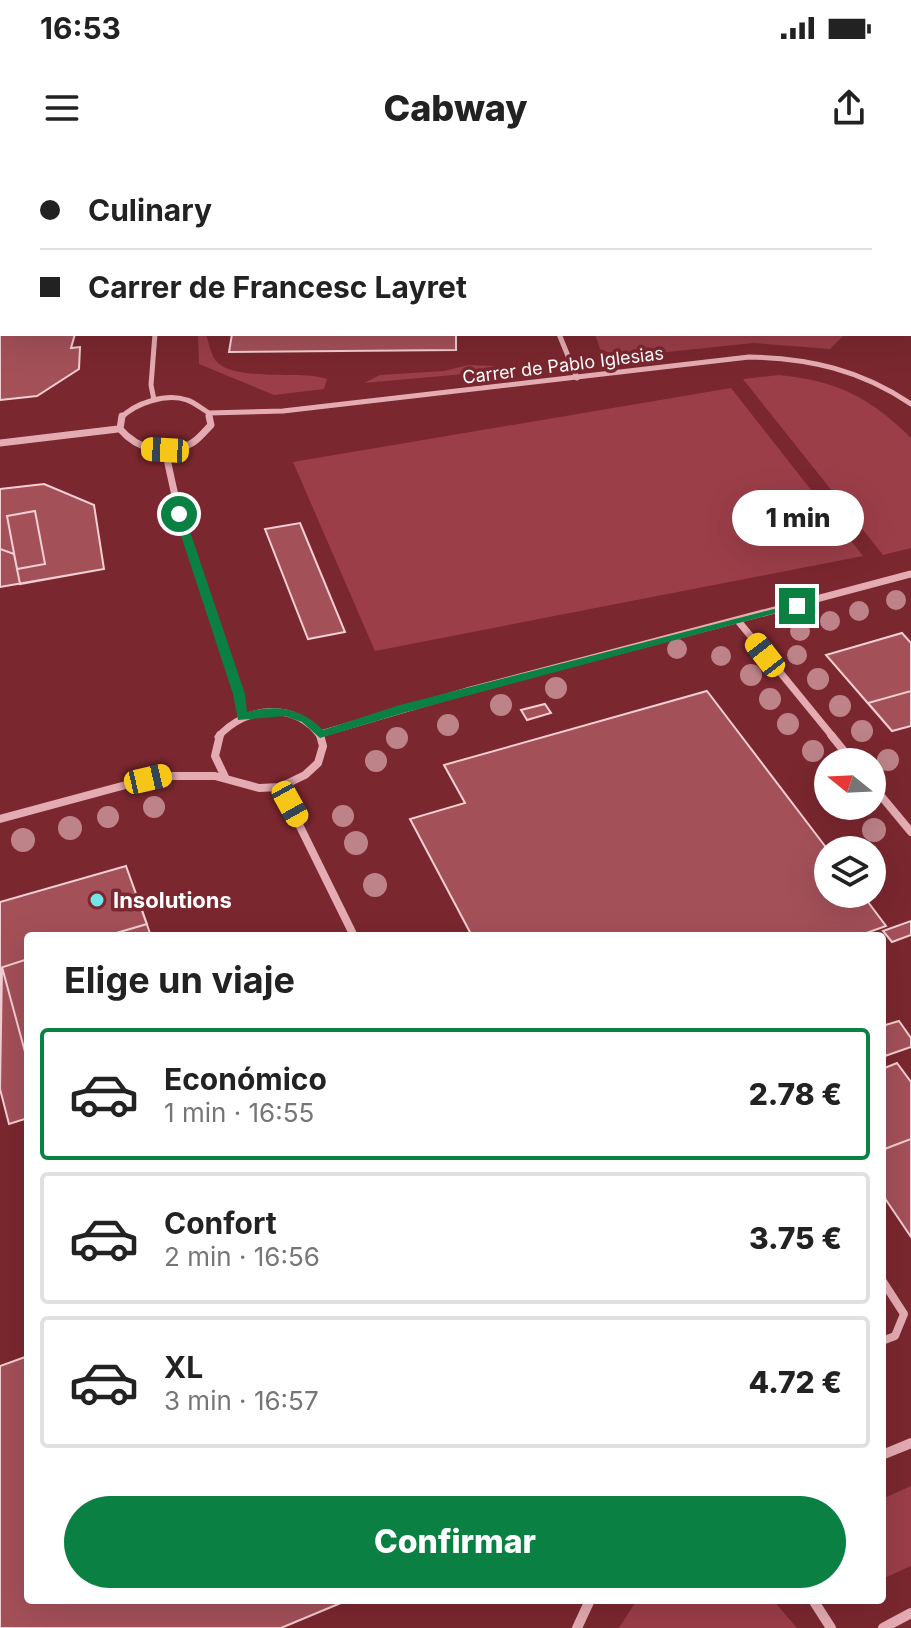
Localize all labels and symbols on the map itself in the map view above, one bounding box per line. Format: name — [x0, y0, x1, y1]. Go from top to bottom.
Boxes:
street label: Carrer de Pablo Iglesias — [461, 342, 665, 388]
car — [140, 437, 190, 463]
callout: 1 min — [731, 490, 863, 546]
route start — [161, 496, 197, 532]
route end — [779, 588, 815, 624]
car — [741, 629, 789, 681]
north arrow — [814, 748, 886, 820]
car — [122, 762, 174, 796]
car — [268, 777, 312, 831]
place label: Insolutions — [113, 887, 232, 913]
marker: Insolutions — [88, 891, 106, 909]

